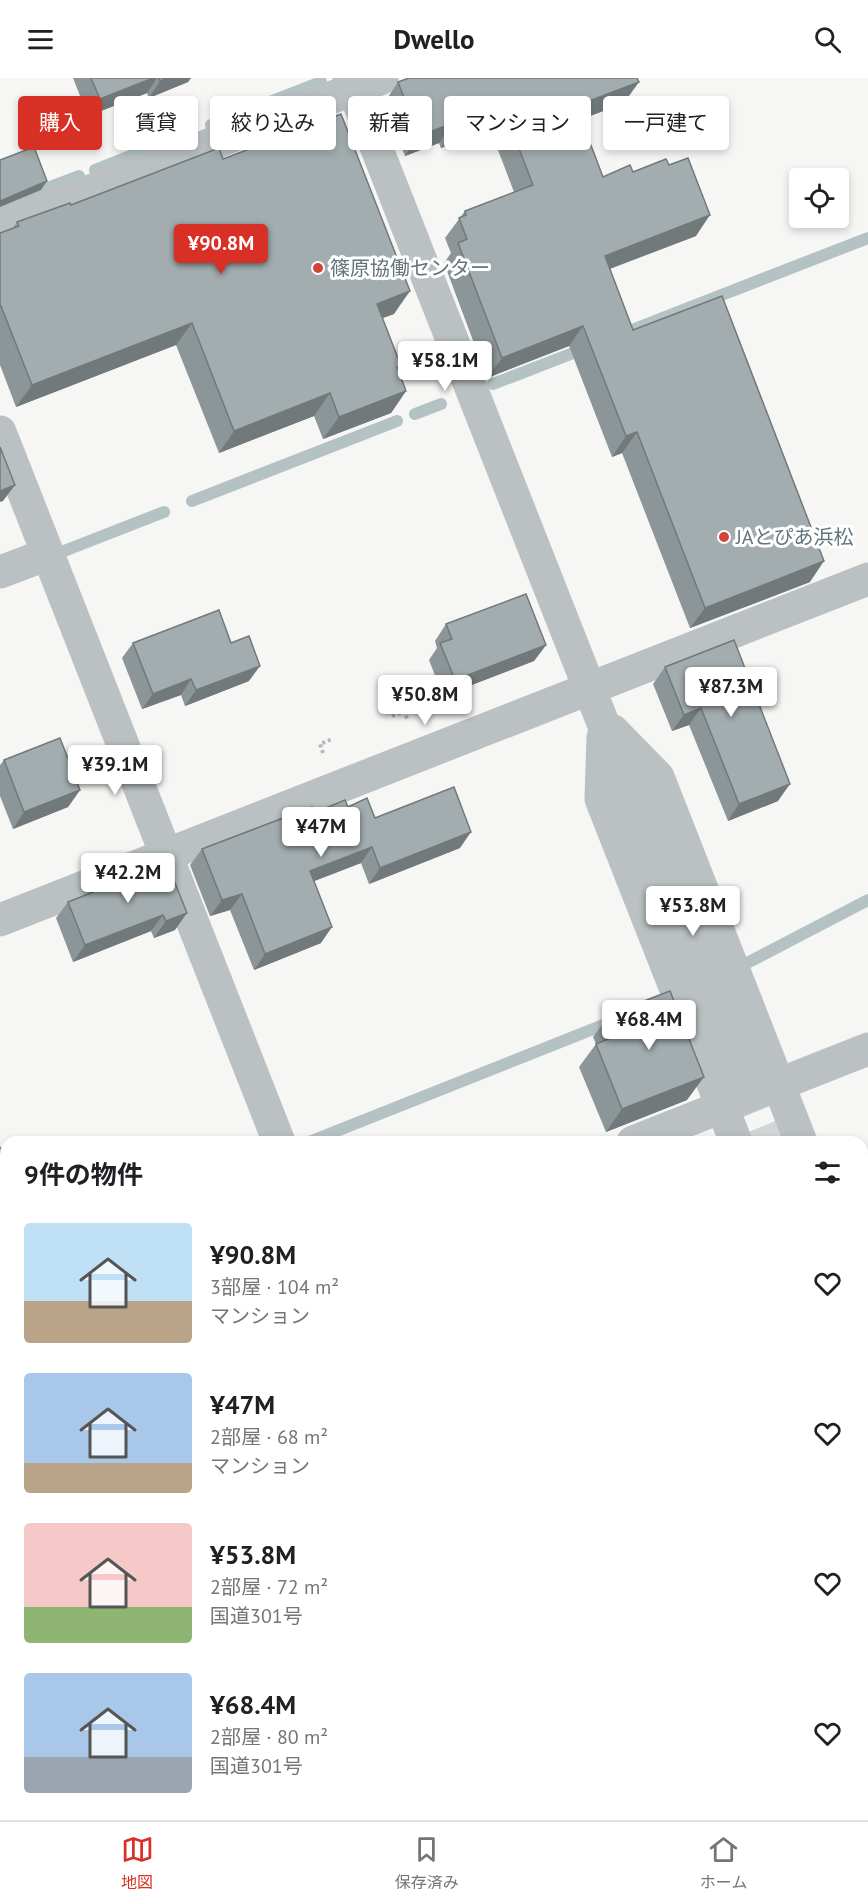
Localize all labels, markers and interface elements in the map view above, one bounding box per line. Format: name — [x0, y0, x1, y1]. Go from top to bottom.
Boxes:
text: Dwello — [394, 22, 474, 56]
icon: menu — [24, 23, 57, 56]
icon: search — [811, 23, 844, 56]
chip: 購入 — [18, 96, 102, 150]
chip: 賃貸 — [114, 96, 198, 150]
chip: 絞り込み — [210, 96, 336, 150]
chip: 新着 — [348, 96, 432, 150]
chip: マンション — [444, 96, 591, 150]
chip: 一戸建て — [603, 96, 729, 150]
map controls — [789, 168, 849, 228]
button: locate — [789, 168, 849, 228]
pin: ¥90.8M — [172, 224, 270, 275]
text: ¥90.8M — [188, 230, 254, 256]
place label: 篠原協働センター — [330, 255, 490, 281]
marker: 篠原協働センター — [311, 261, 325, 275]
pin: ¥58.1M — [396, 341, 494, 392]
text: ¥58.1M — [412, 347, 478, 373]
place label: JAとぴあ浜松 — [735, 524, 854, 550]
marker: JAとぴあ浜松 — [717, 530, 731, 544]
pin: ¥87.3M — [682, 667, 780, 718]
text: ¥87.3M — [699, 673, 763, 699]
pin: ¥50.8M — [376, 675, 474, 726]
text: ¥50.8M — [392, 681, 458, 707]
pin: ¥39.1M — [66, 745, 164, 796]
text: ¥39.1M — [82, 751, 148, 777]
pin: ¥47M — [285, 807, 357, 858]
text: ¥47M — [296, 813, 346, 839]
pin: ¥42.2M — [79, 853, 177, 904]
text: ¥42.2M — [95, 859, 161, 885]
pin: ¥53.8M — [644, 886, 742, 937]
text: ¥53.8M — [660, 892, 726, 918]
pin: ¥68.4M — [600, 1000, 698, 1051]
text: ¥68.4M — [616, 1006, 682, 1032]
icon: filters — [811, 1156, 844, 1189]
text: 9件の物件 — [24, 1158, 143, 1191]
text: ¥90.8M — [210, 1238, 296, 1271]
icon: home — [72, 1247, 144, 1319]
icon: heart — [811, 1267, 844, 1300]
text: 3部屋 · 104 m² — [210, 1274, 339, 1300]
text: マンション — [210, 1303, 310, 1329]
text: ¥47M — [210, 1388, 275, 1421]
icon: home — [72, 1397, 144, 1469]
icon: heart — [811, 1417, 844, 1450]
text: 2部屋 · 68 m² — [210, 1424, 328, 1450]
text: マンション — [210, 1453, 310, 1479]
text: ¥53.8M — [210, 1538, 296, 1571]
icon: home — [72, 1547, 144, 1619]
icon: heart — [811, 1567, 844, 1600]
text: 2部屋 · 72 m² — [210, 1574, 328, 1600]
text: 国道301号 — [210, 1603, 303, 1629]
text: ¥68.4M — [210, 1688, 296, 1721]
icon: home — [72, 1697, 144, 1769]
icon: heart — [811, 1717, 844, 1750]
text: 2部屋 · 80 m² — [210, 1724, 328, 1750]
text: 国道301号 — [210, 1753, 303, 1779]
tab: 地図 — [121, 1833, 154, 1893]
tab: 保存済み — [395, 1833, 459, 1893]
tab: ホーム — [700, 1833, 747, 1893]

